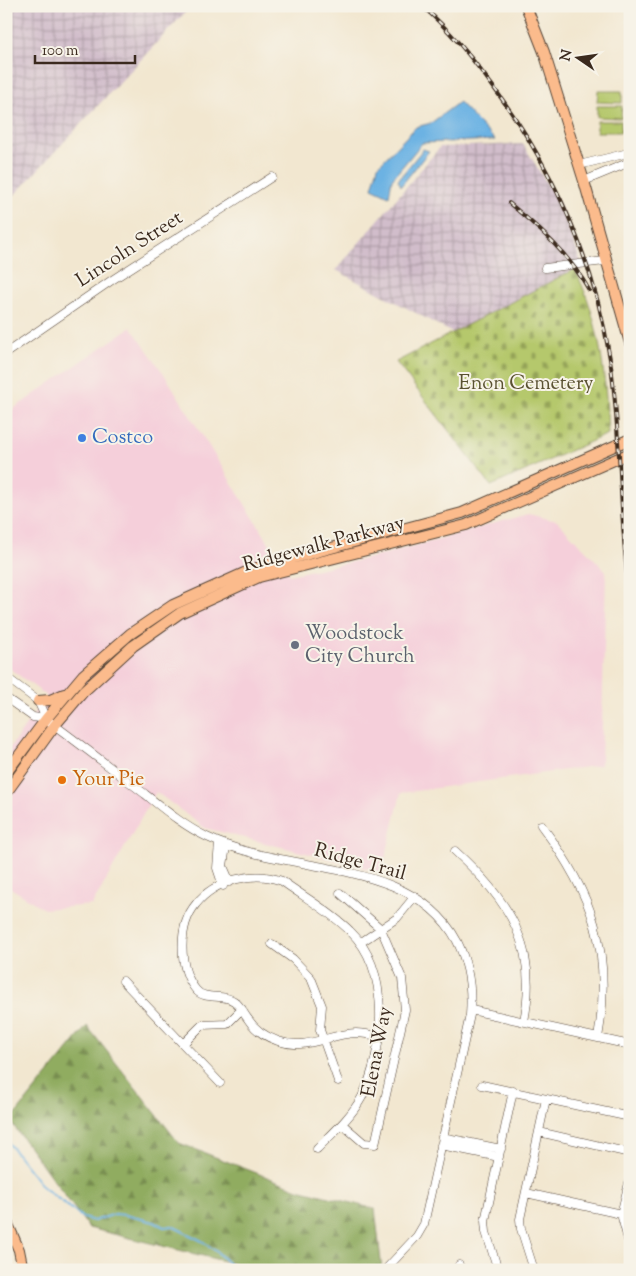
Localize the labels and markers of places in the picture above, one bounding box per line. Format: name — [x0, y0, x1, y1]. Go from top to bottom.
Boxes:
place label: Costco — [92, 424, 153, 453]
marker: Costco — [76, 432, 88, 444]
place label: Woodstock City Church — [305, 620, 415, 672]
marker: Woodstock City Church — [289, 639, 301, 651]
place label: Your Pie — [72, 766, 144, 795]
marker: Your Pie — [56, 774, 68, 786]

